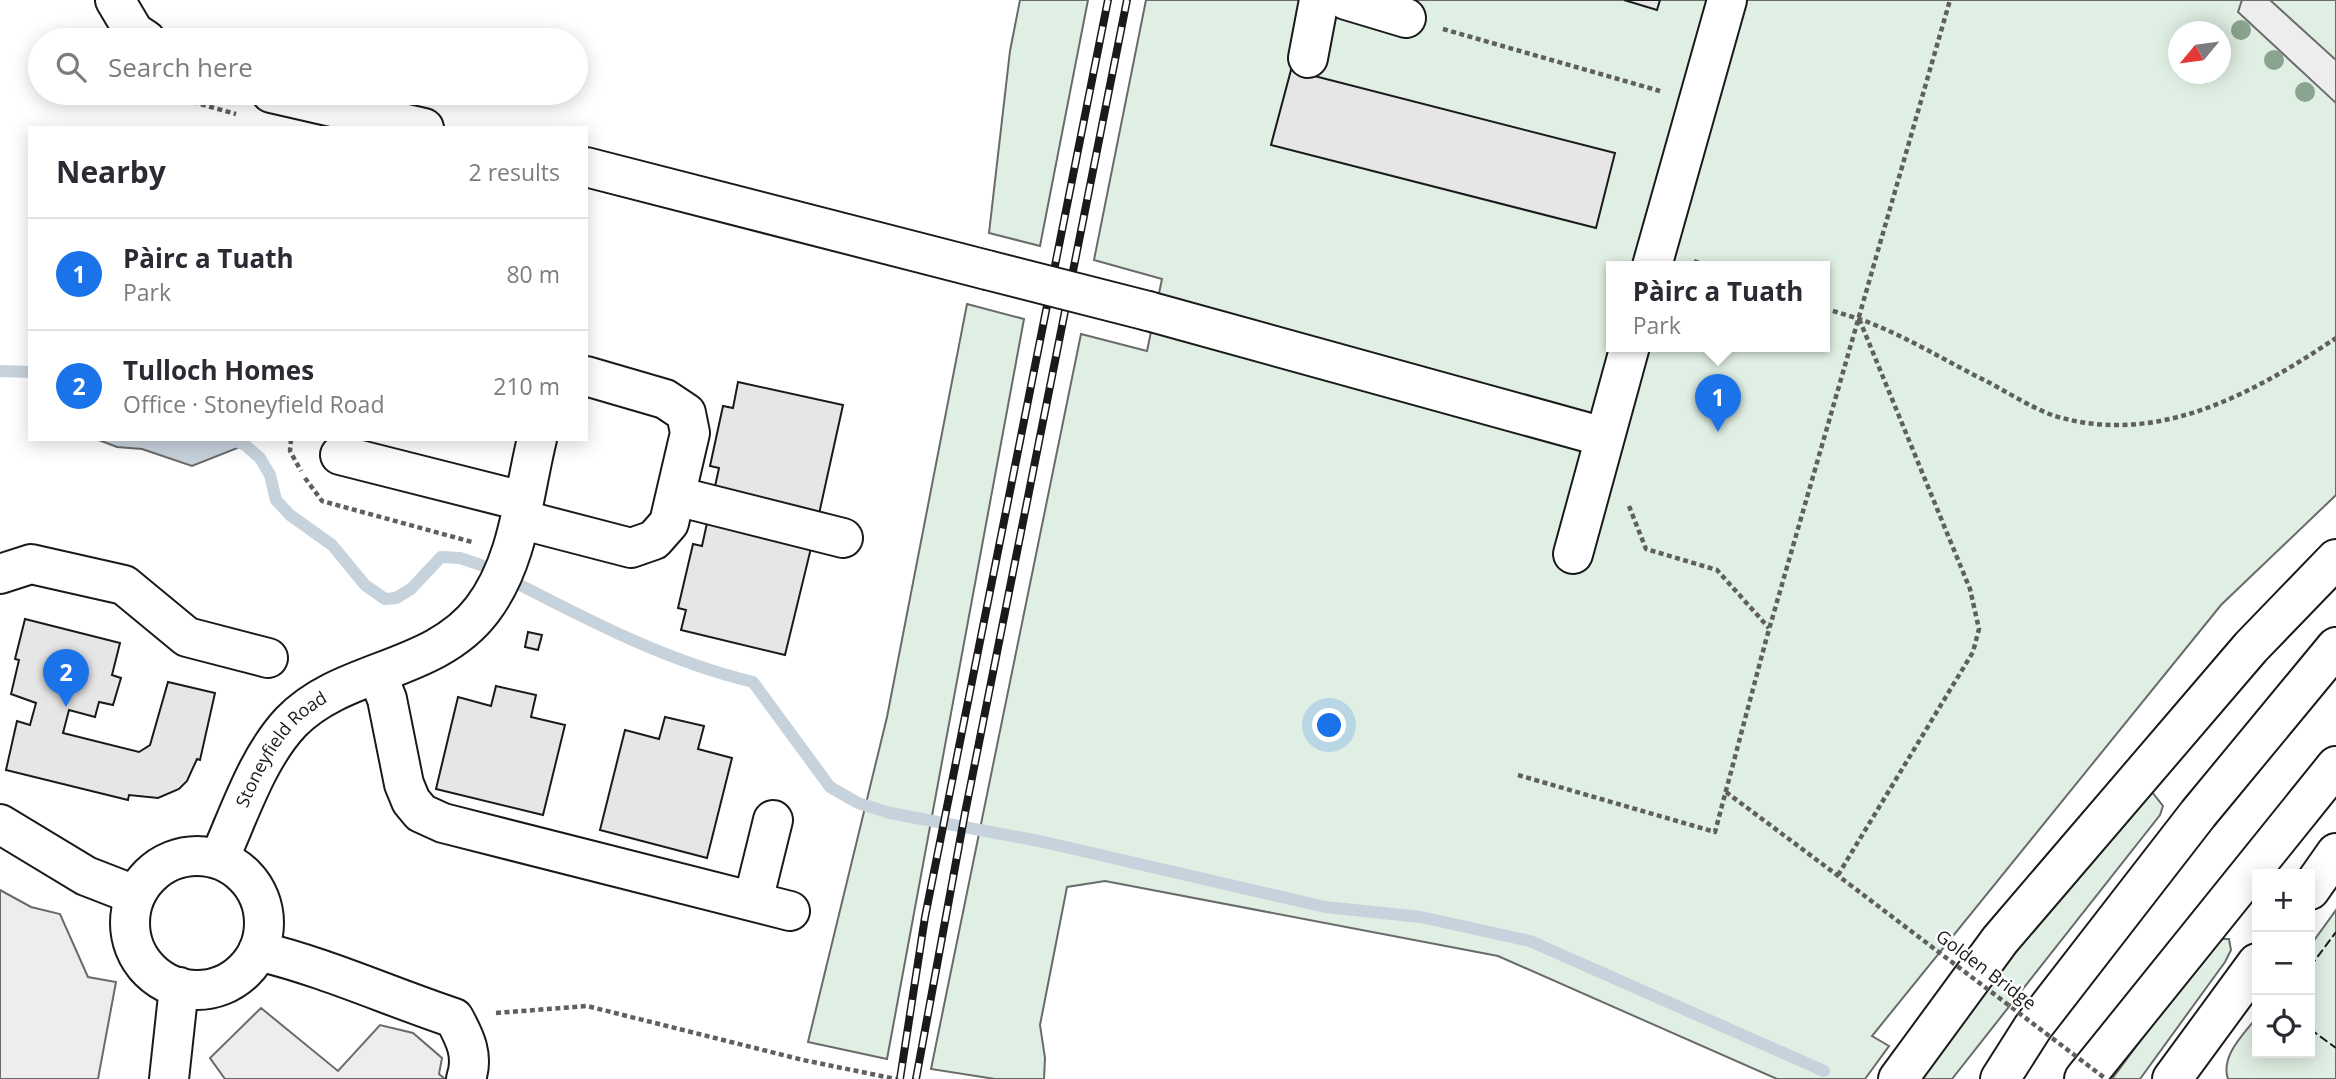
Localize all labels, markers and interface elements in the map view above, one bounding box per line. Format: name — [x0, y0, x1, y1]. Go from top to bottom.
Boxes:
north arrow — [2168, 21, 2231, 84]
search box — [28, 28, 588, 105]
icon: search — [52, 48, 90, 86]
text: Search here — [108, 49, 253, 85]
text: Nearby — [56, 151, 166, 192]
text: 2 results — [469, 156, 560, 188]
text: Pàirc a Tuath — [123, 240, 294, 276]
text: 1 — [72, 258, 86, 290]
text: 80 m — [506, 258, 560, 290]
popup — [1606, 261, 1830, 352]
text: Pàirc a Tuath — [1633, 273, 1803, 309]
text: Park — [123, 276, 171, 308]
text: Park — [1633, 309, 1681, 341]
text: Tulloch Homes — [123, 352, 314, 388]
text: 2 — [72, 370, 86, 402]
text: 210 m — [493, 370, 560, 402]
pin: 1 — [1695, 374, 1741, 432]
text: Office · Stoneyfield Road — [123, 388, 384, 420]
pin: 2 — [43, 649, 89, 707]
street label: Stoneyfield Road — [229, 685, 331, 811]
your location — [1312, 708, 1346, 742]
map controls — [2252, 869, 2315, 1058]
button: + — [2252, 869, 2315, 932]
street label: Golden Bridge — [1932, 924, 2042, 1015]
button: − — [2252, 932, 2315, 995]
button: locate — [2252, 995, 2315, 1058]

